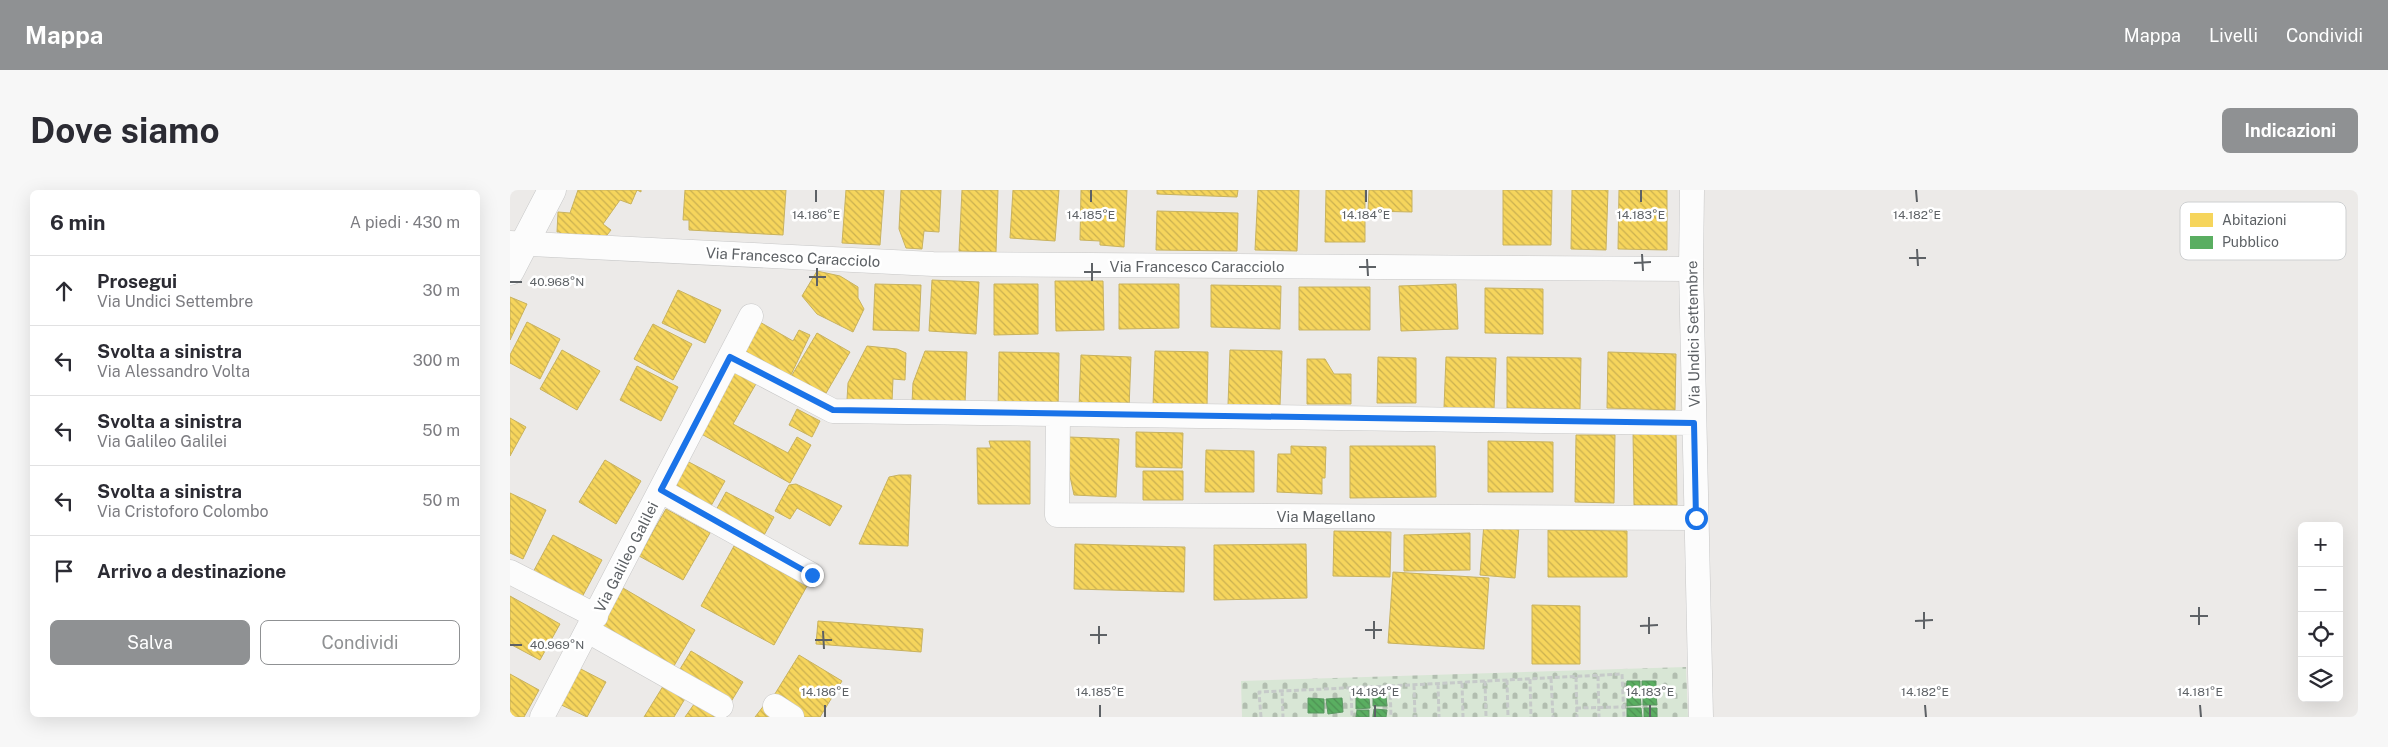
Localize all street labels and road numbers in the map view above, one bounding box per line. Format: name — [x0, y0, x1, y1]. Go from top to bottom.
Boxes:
street label: Via Francesco Caracciolo — [705, 244, 881, 270]
street label: Via Francesco Caracciolo — [1110, 258, 1284, 275]
street label: Via Undici Settembre — [1683, 261, 1703, 407]
street label: Via Galileo Galilei — [591, 499, 661, 615]
street label: Via Magellano — [1276, 508, 1376, 525]

